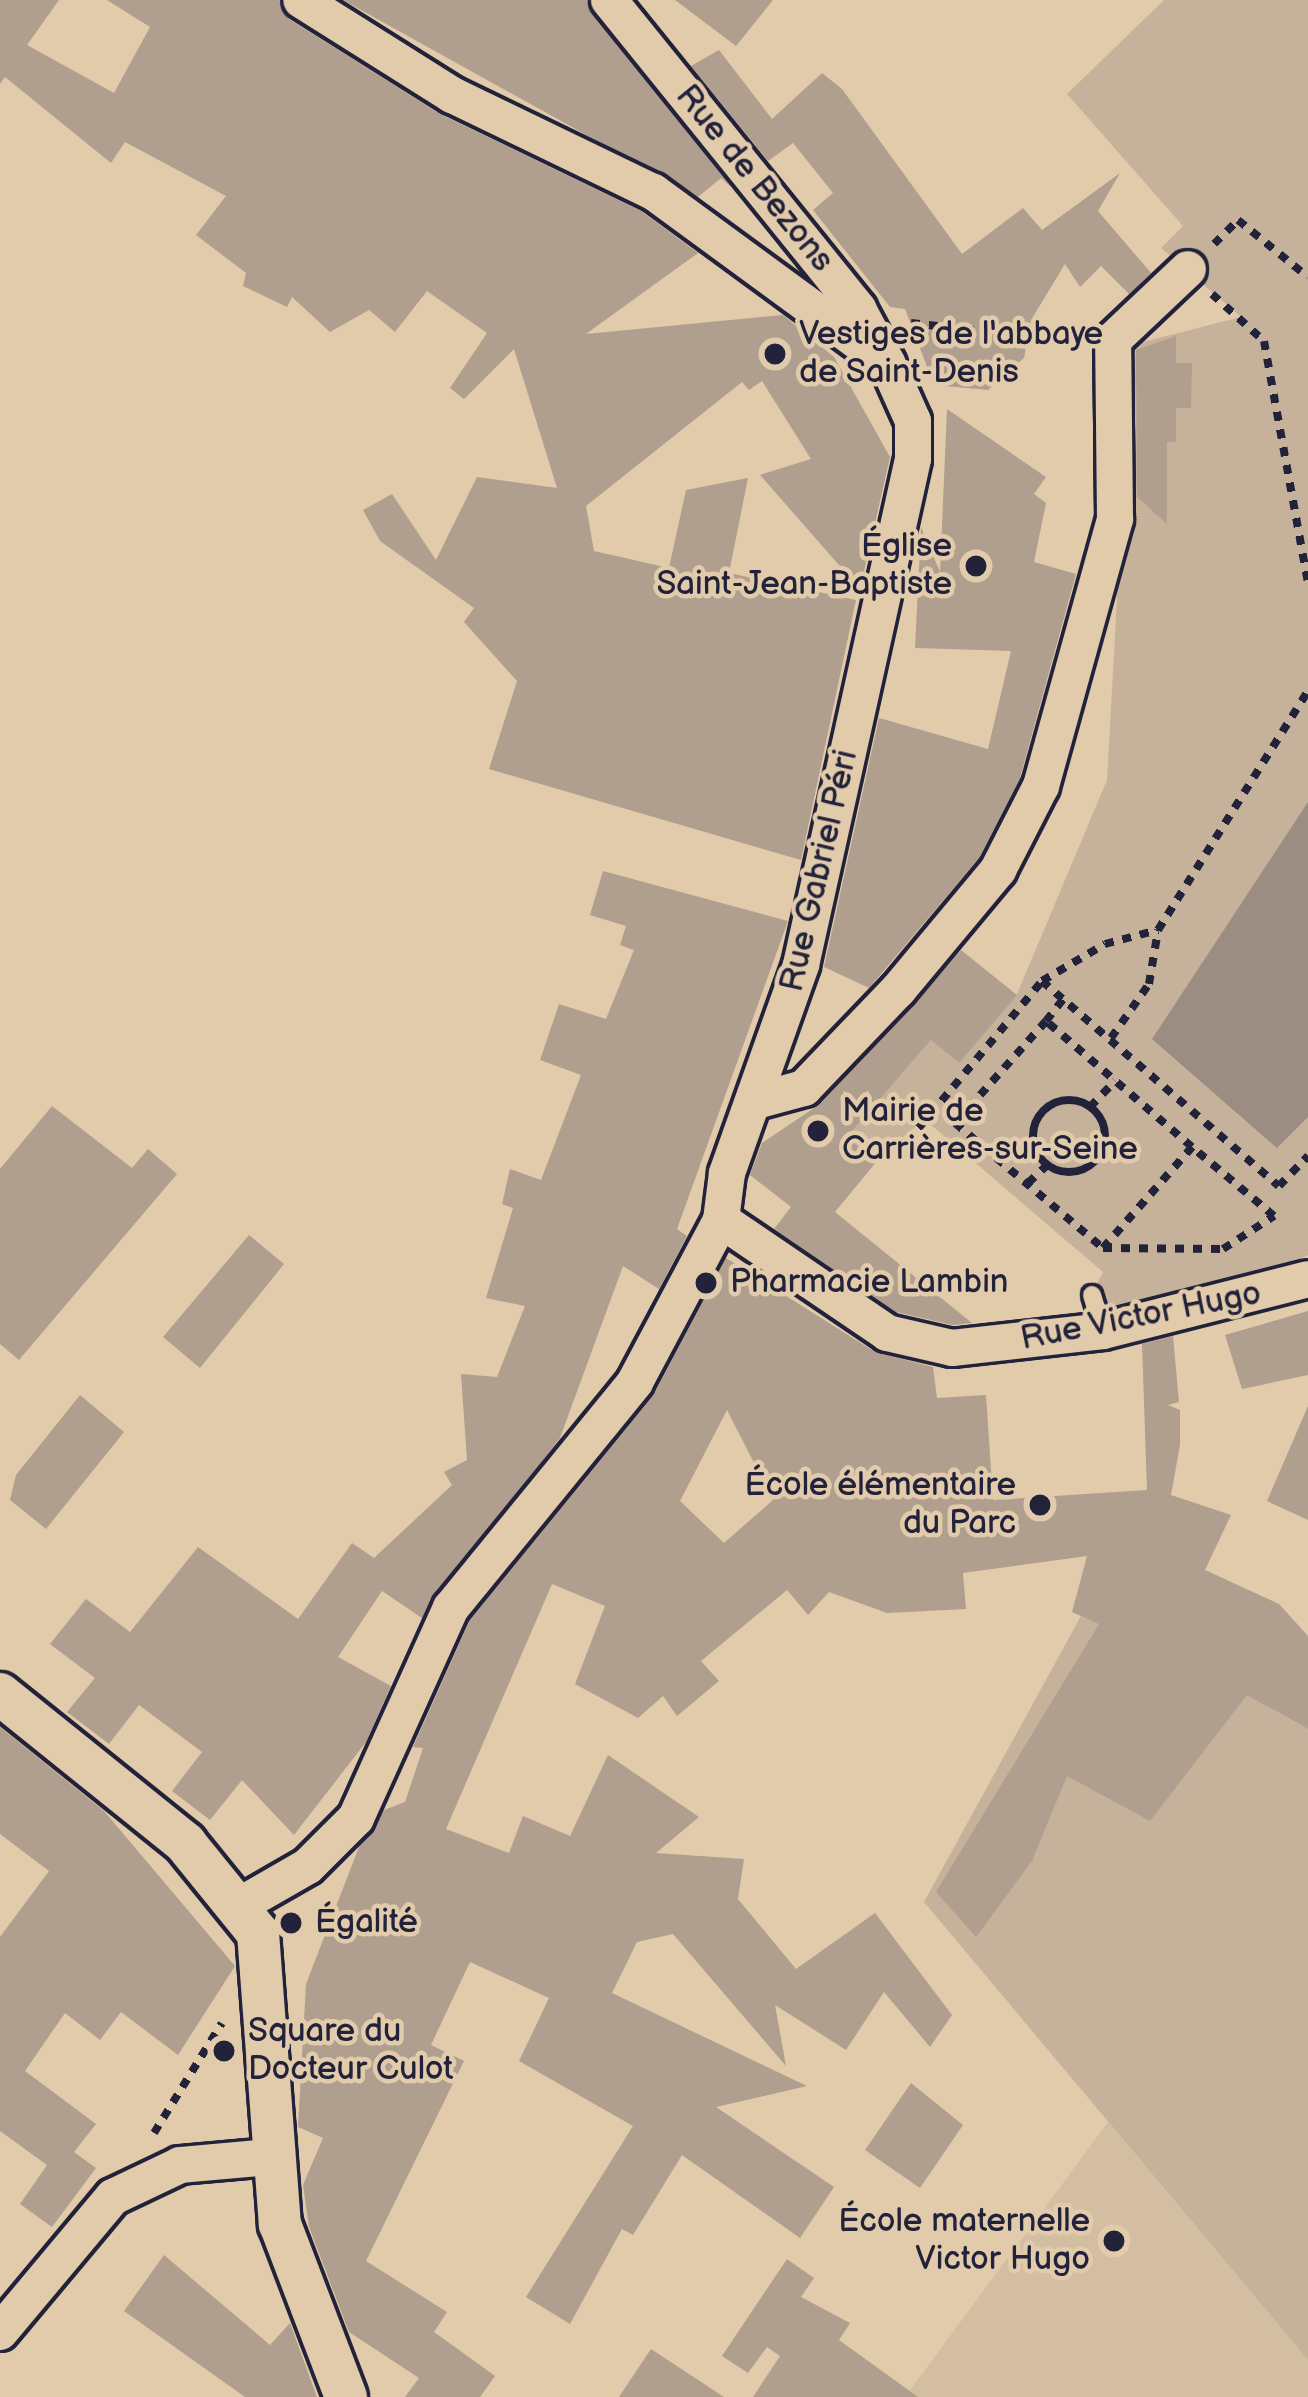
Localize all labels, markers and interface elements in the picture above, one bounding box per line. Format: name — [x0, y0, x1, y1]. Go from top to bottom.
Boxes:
street label: Rue de Bezons — [667, 78, 841, 280]
place label: Vestiges de l'abbaye de Saint-Denis — [799, 315, 1103, 393]
marker: Vestiges de l'abbaye de Saint-Denis — [762, 341, 788, 367]
place label: Église Saint-Jean-Baptiste — [656, 527, 952, 605]
marker: Église Saint-Jean-Baptiste — [963, 553, 989, 579]
street label: Rue Gabriel Péri — [773, 746, 867, 996]
place label: Mairie de Carrières-sur-Seine — [842, 1092, 1138, 1170]
marker: Mairie de Carrières-sur-Seine — [805, 1118, 831, 1144]
place label: Pharmacie Lambin — [730, 1263, 1008, 1303]
marker: Pharmacie Lambin — [693, 1270, 719, 1296]
street label: Rue Victor Hugo — [1017, 1274, 1265, 1360]
place label: École élémentaire du Parc — [744, 1466, 1016, 1544]
marker: École élémentaire du Parc — [1027, 1492, 1053, 1518]
place label: Égalité — [315, 1903, 418, 1943]
marker: Égalité — [278, 1910, 304, 1936]
place label: Square du Docteur Culot — [248, 2012, 453, 2090]
marker: Square du Docteur Culot — [211, 2038, 237, 2064]
place label: École maternelle Victor Hugo — [838, 2202, 1090, 2280]
marker: École maternelle Victor Hugo — [1101, 2228, 1127, 2254]

